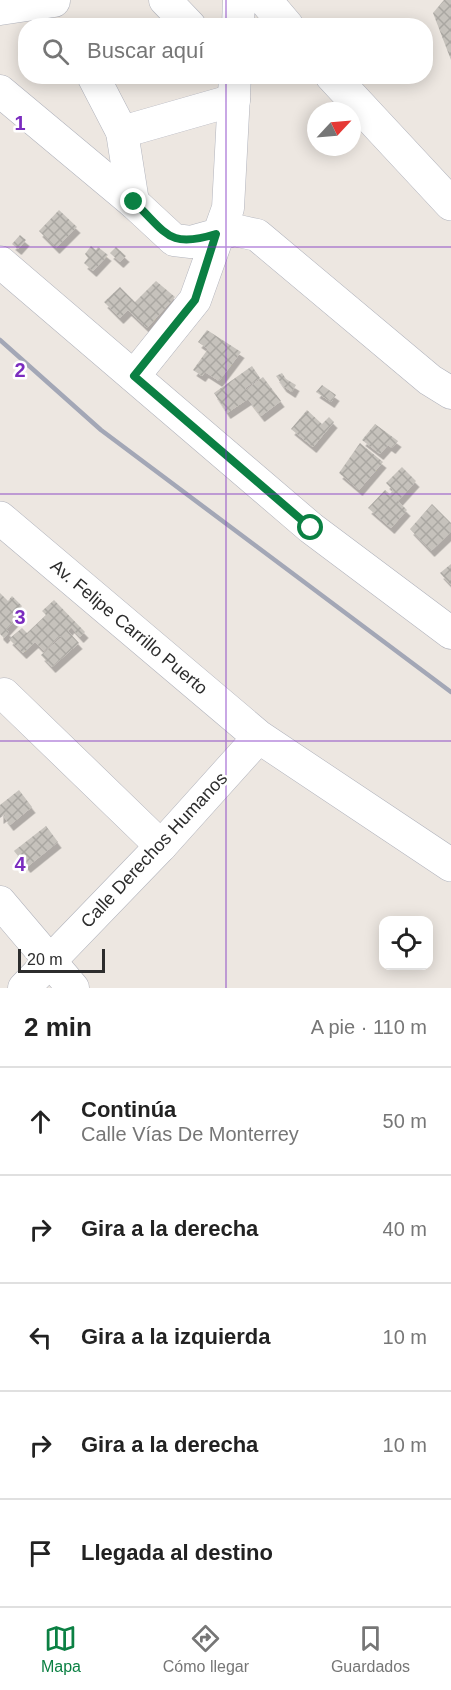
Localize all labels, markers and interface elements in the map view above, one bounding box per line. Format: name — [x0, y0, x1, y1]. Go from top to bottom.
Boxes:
search box — [18, 18, 433, 84]
icon: search — [39, 35, 72, 68]
text: Buscar aquí — [87, 38, 204, 63]
north arrow — [307, 102, 361, 156]
text: 1 — [14, 112, 26, 134]
route end — [120, 188, 146, 214]
text: 2 — [14, 359, 26, 381]
route start — [297, 514, 323, 540]
street label: Av. Felipe Carrillo Puerto — [47, 556, 211, 698]
text: 3 — [14, 606, 26, 628]
street label: Calle Derechos Humanos — [77, 768, 231, 932]
text: 4 — [14, 853, 26, 875]
map controls — [379, 916, 433, 970]
button: locate — [379, 916, 433, 970]
scale bar — [18, 946, 105, 974]
text: 20 m — [27, 951, 63, 968]
text: 2 min — [24, 1012, 92, 1042]
text: A pie · 110 m — [311, 1016, 427, 1038]
text: Continúa — [81, 1097, 176, 1122]
icon: ahead — [24, 1105, 57, 1138]
text: 50 m — [383, 1110, 427, 1132]
text: Calle Vías De Monterrey — [81, 1123, 299, 1145]
icon: right — [24, 1213, 57, 1246]
text: Gira a la derecha — [81, 1216, 258, 1241]
text: 40 m — [383, 1218, 427, 1240]
icon: left — [24, 1321, 57, 1354]
text: Gira a la izquierda — [81, 1324, 271, 1349]
text: 10 m — [383, 1326, 427, 1348]
icon: right — [24, 1429, 57, 1462]
text: Gira a la derecha — [81, 1432, 258, 1457]
text: 10 m — [383, 1434, 427, 1456]
icon: arrive — [24, 1537, 57, 1570]
text: Llegada al destino — [81, 1540, 273, 1565]
tab: Mapa — [41, 1622, 81, 1676]
tab: Cómo llegar — [163, 1622, 249, 1676]
tab: Guardados — [331, 1622, 410, 1676]

